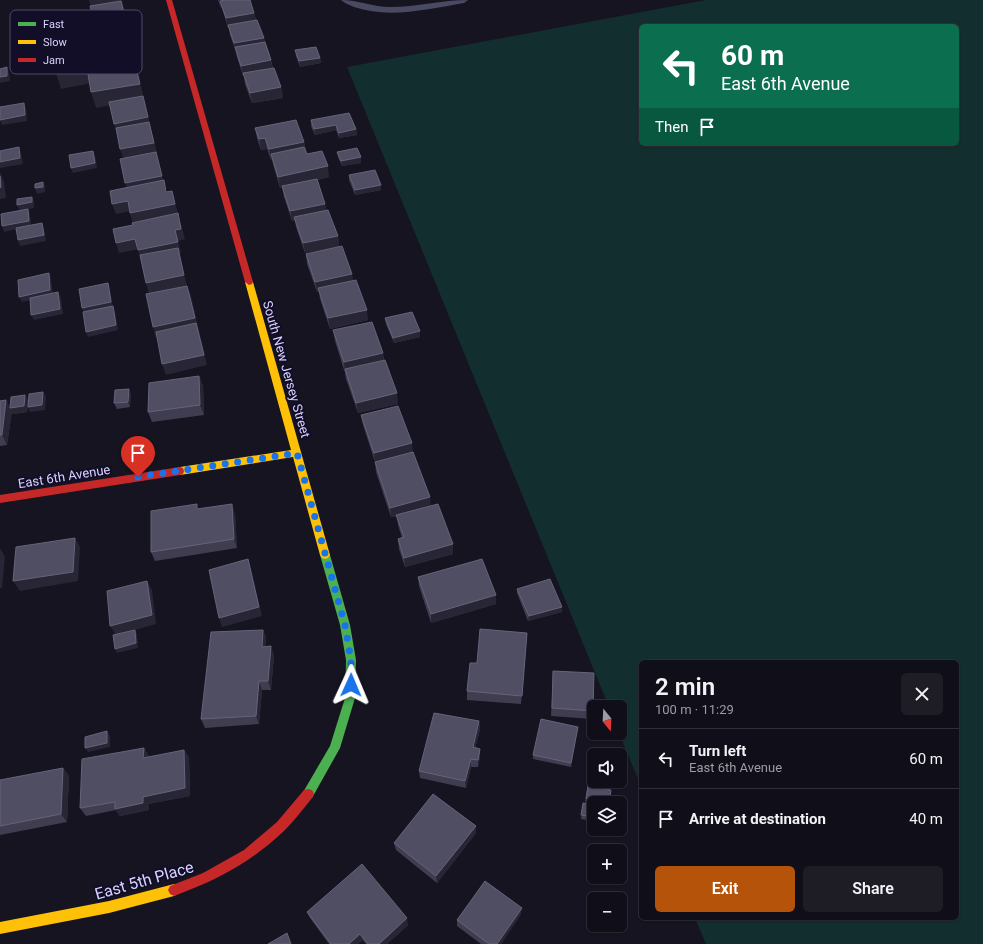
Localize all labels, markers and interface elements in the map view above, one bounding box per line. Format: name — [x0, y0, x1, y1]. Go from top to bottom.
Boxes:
legend — [10, 10, 142, 74]
text: Fast — [43, 18, 65, 31]
text: Slow — [43, 36, 67, 49]
text: 60 m — [721, 39, 784, 72]
icon: left — [655, 40, 707, 92]
text: Jam — [43, 54, 65, 67]
text: East 6th Avenue — [721, 73, 850, 94]
icon: arrive — [696, 116, 718, 138]
text: Then — [655, 118, 688, 136]
street label: South New Jersey Street — [260, 299, 313, 439]
pin — [121, 436, 155, 477]
icon: arrive — [127, 442, 149, 464]
street label: East 6th Avenue — [17, 462, 111, 491]
position arrow — [330, 664, 372, 706]
text: 2 min — [655, 673, 715, 701]
button: close — [901, 673, 943, 715]
north arrow — [587, 700, 627, 740]
map controls — [587, 700, 627, 932]
text: 100 m · 11:29 — [655, 702, 734, 717]
text: Turn left — [689, 742, 746, 760]
button: sound — [587, 748, 627, 788]
icon: left — [655, 748, 677, 770]
text: 60 m — [909, 750, 943, 768]
text: East 6th Avenue — [689, 760, 782, 775]
button: layers — [587, 796, 627, 836]
icon: arrive — [655, 808, 677, 830]
text: Arrive at destination — [689, 810, 826, 828]
text: 40 m — [909, 810, 943, 828]
button: + — [587, 844, 627, 884]
street label: East 5th Place — [93, 857, 196, 904]
button: Exit — [655, 866, 795, 912]
button: Share — [803, 866, 943, 912]
button: − — [587, 892, 627, 932]

